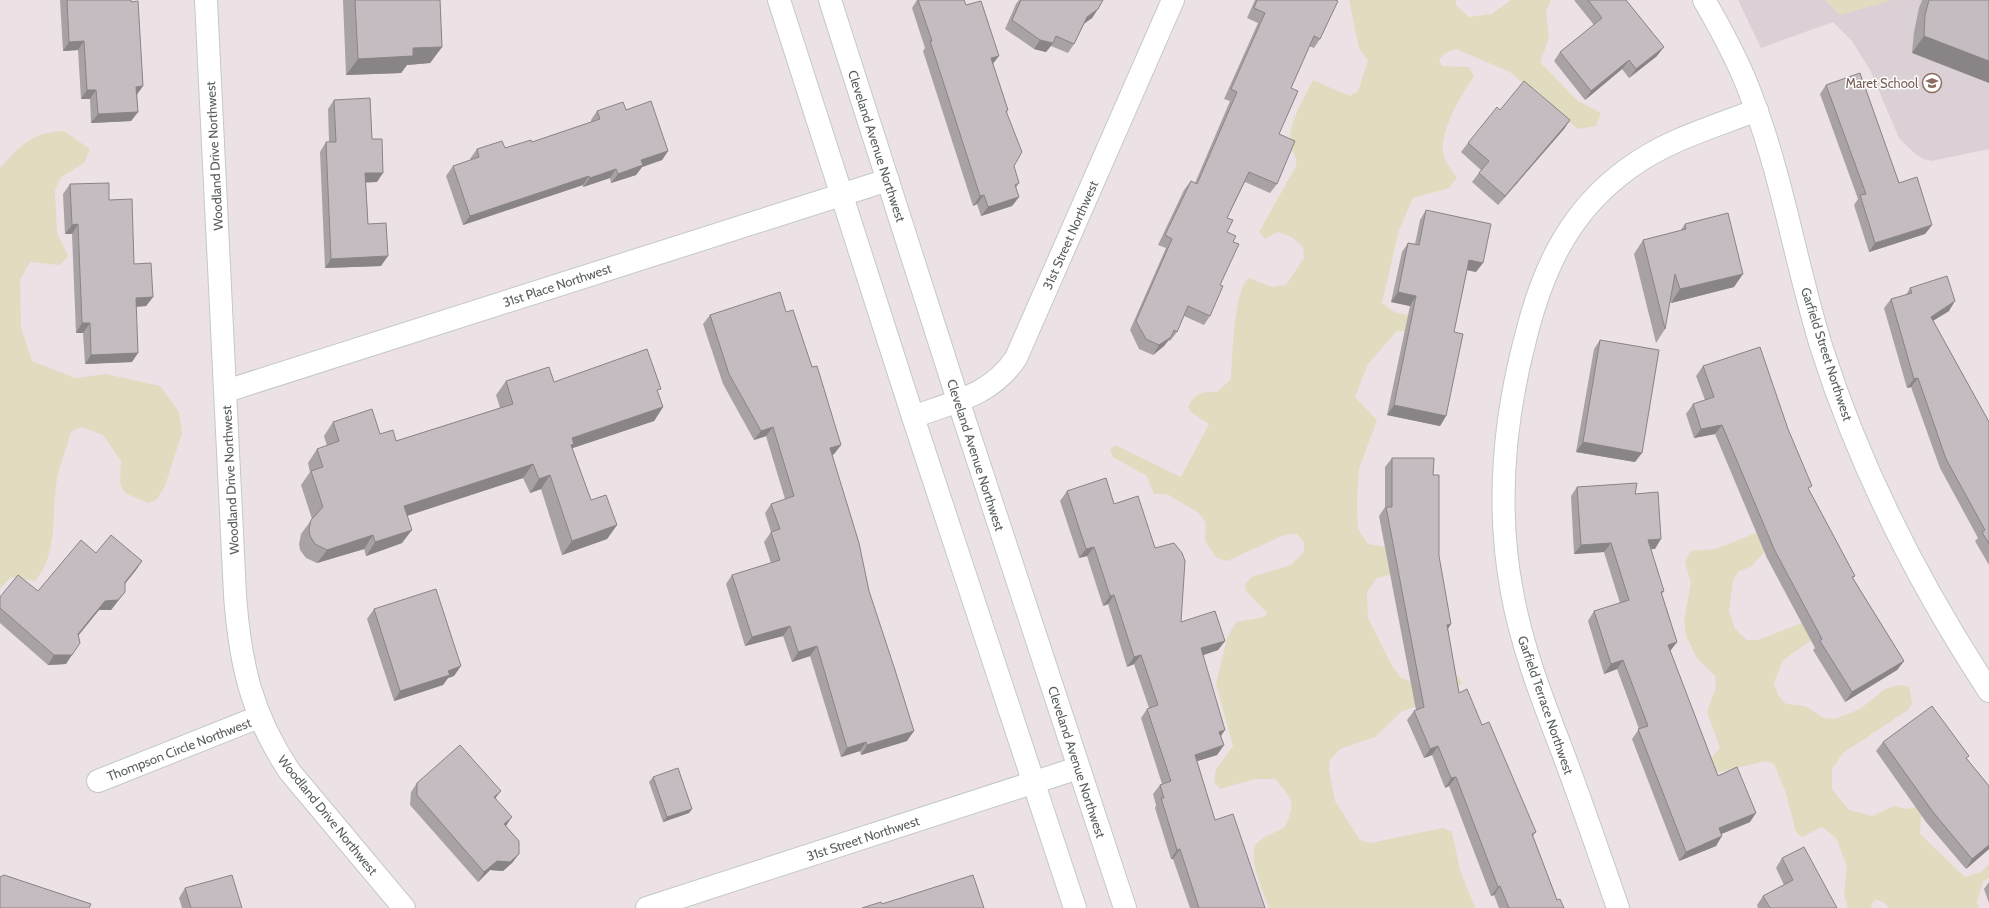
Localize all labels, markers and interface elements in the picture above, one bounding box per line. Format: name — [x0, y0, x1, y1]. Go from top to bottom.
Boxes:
street label: Cleveland Avenue Northwest — [845, 68, 909, 225]
school or university icon: Maret School — [1921, 72, 1943, 94]
place label: Maret School — [1845, 75, 1918, 91]
street label: Woodland Drive Northwest — [202, 80, 226, 231]
street label: 31st Street Northwest — [1039, 177, 1101, 292]
street label: 31st Place Northwest — [501, 260, 614, 310]
street label: Garfield Street Northwest — [1798, 285, 1856, 423]
street label: Cleveland Avenue Northwest — [944, 377, 1008, 534]
street label: Woodland Drive Northwest — [218, 404, 242, 555]
street label: Garfield Terrace Northwest — [1515, 634, 1577, 777]
street label: Cleveland Avenue Northwest — [1045, 684, 1109, 841]
street label: Thompson Circle Northwest — [105, 714, 254, 784]
street label: Woodland Drive Northwest — [275, 752, 382, 879]
street label: 31st Street Northwest — [805, 812, 922, 864]

